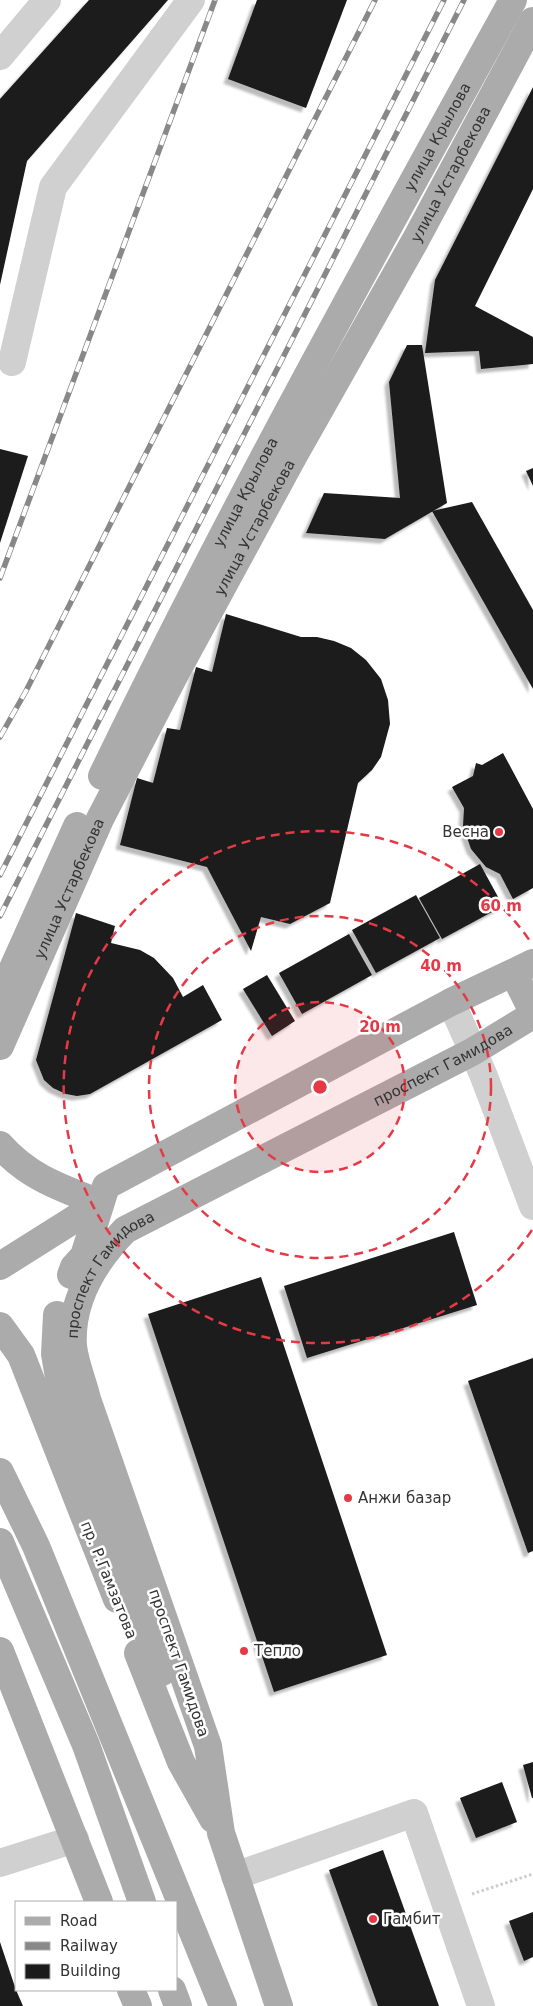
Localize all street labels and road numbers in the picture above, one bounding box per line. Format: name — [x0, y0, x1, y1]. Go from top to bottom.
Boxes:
street label: улица Крылова — [401, 79, 475, 194]
street label: улица Устарбекова — [407, 103, 495, 246]
street label: улица Крылова — [209, 434, 282, 550]
street label: улица Устарбекова — [210, 456, 299, 599]
street label: улица Устарбекова — [30, 815, 108, 962]
street label: проспект Гамидова — [370, 1020, 516, 1110]
street label: проспект Гамидова — [64, 1207, 157, 1339]
street label: пр. Р.Гамзатова — [77, 1518, 141, 1642]
street label: проспект Гамидова — [145, 1587, 213, 1739]

